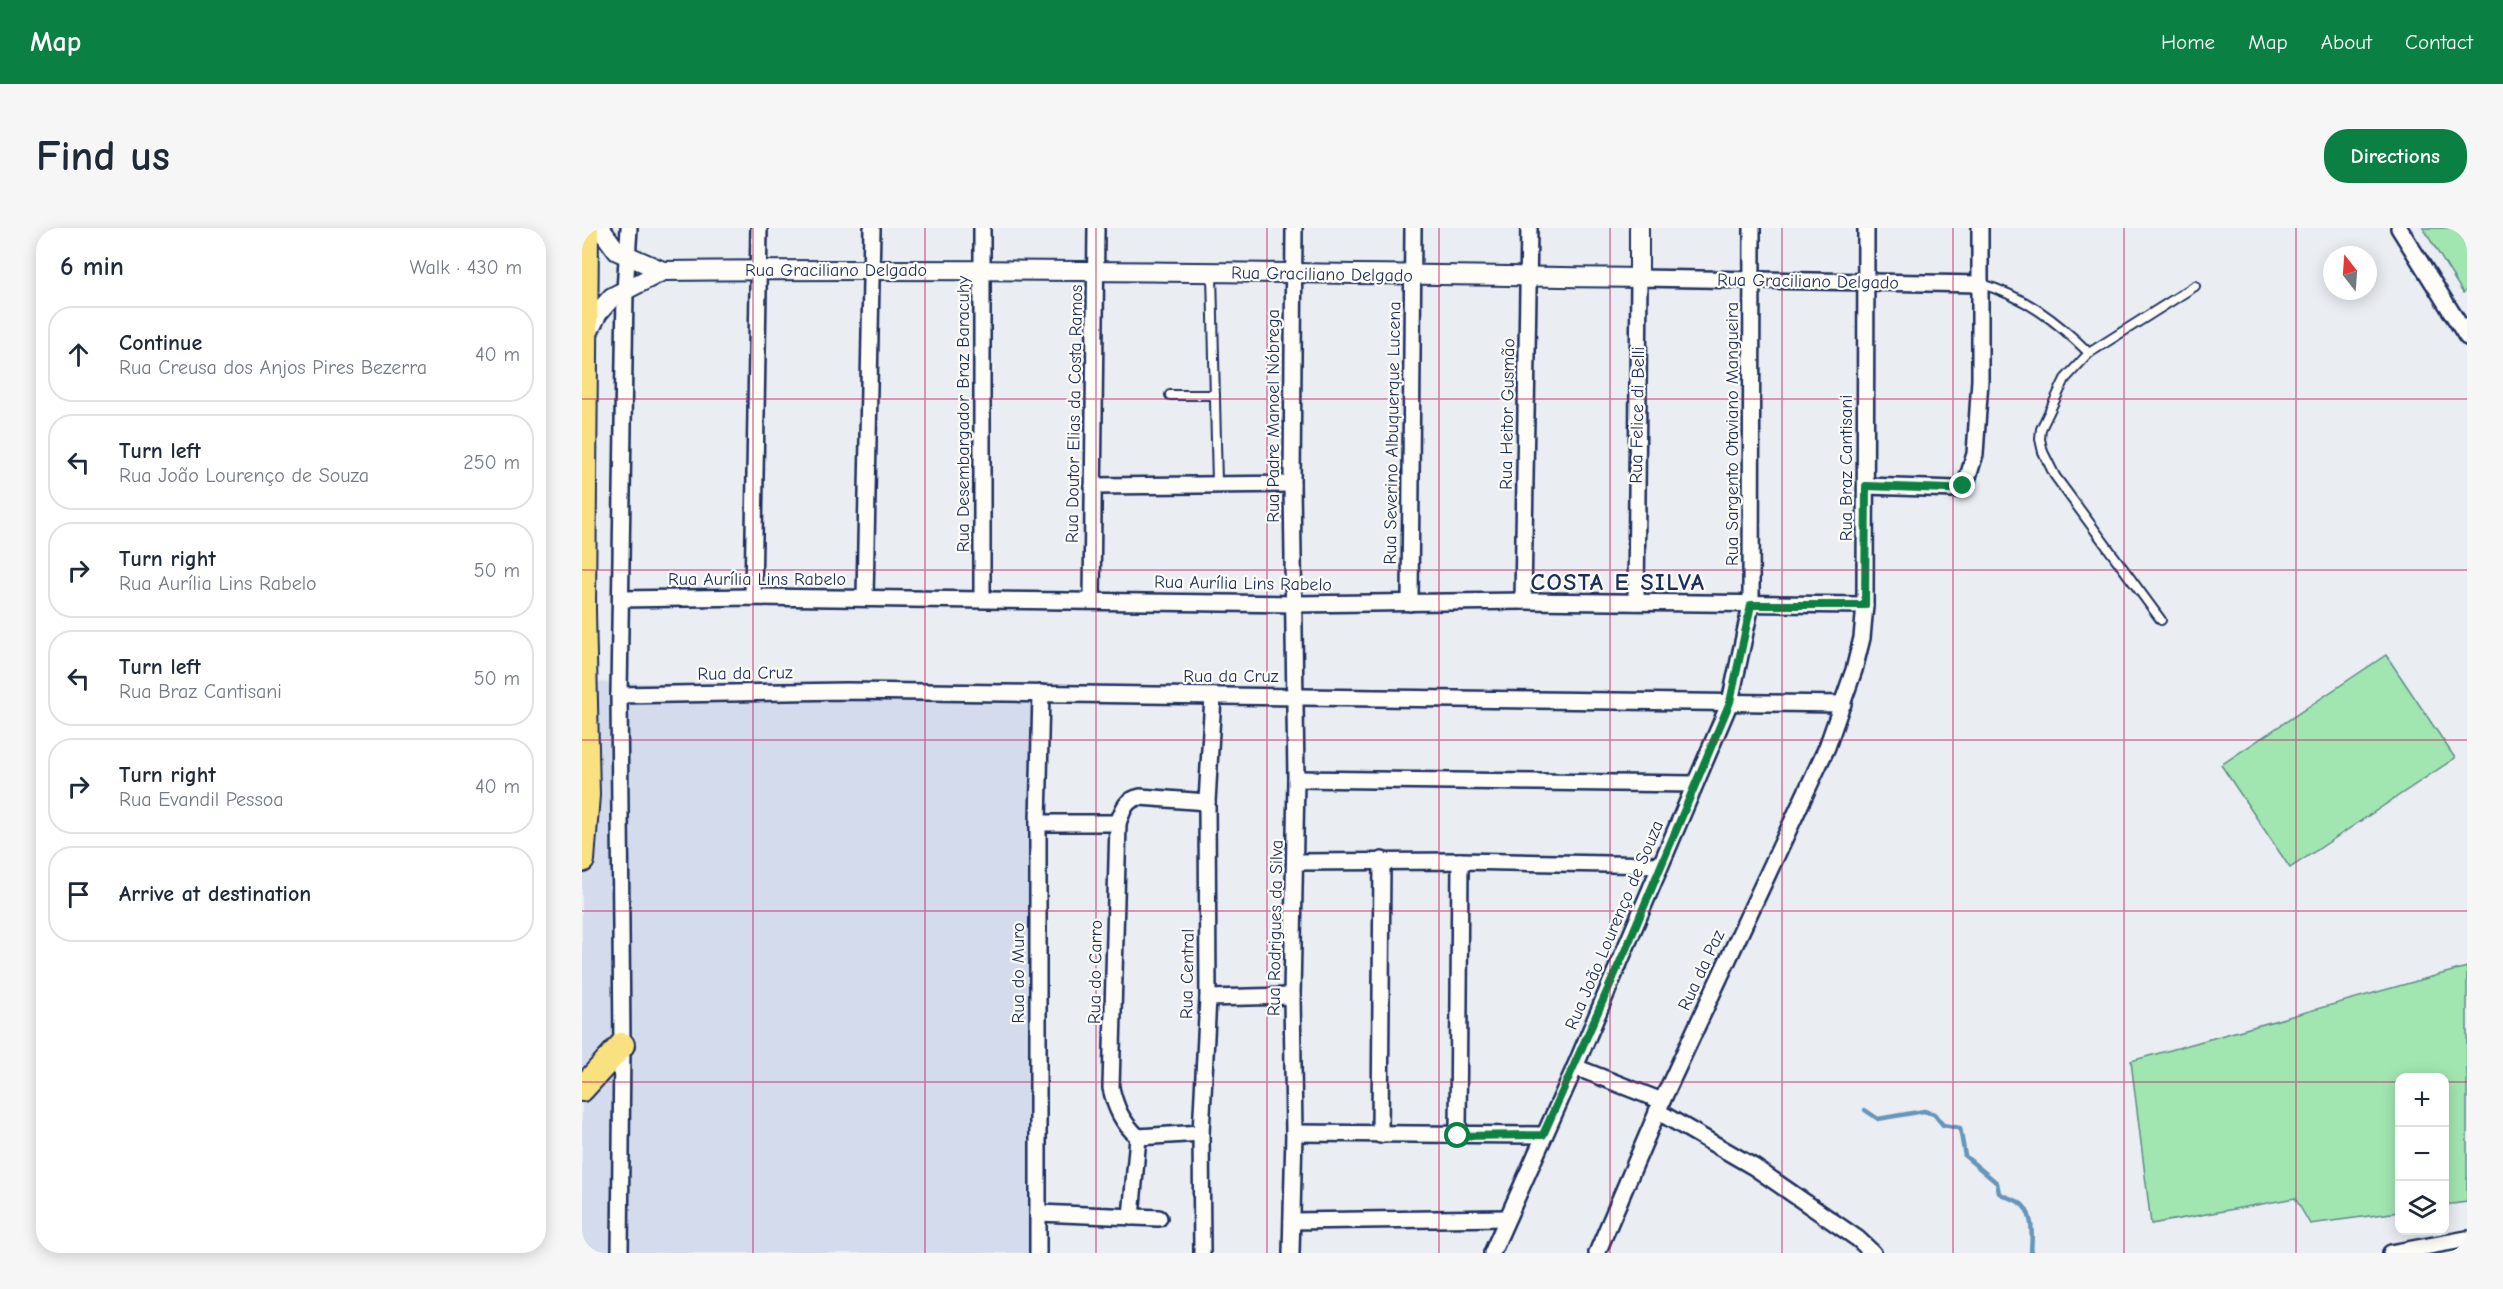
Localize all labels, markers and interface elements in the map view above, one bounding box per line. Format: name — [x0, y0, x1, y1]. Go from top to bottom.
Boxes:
text: Map — [30, 26, 81, 58]
text: Home — [2161, 30, 2215, 54]
text: Map — [2248, 30, 2288, 54]
text: About — [2321, 30, 2372, 54]
text: Contact — [2405, 30, 2473, 54]
button: Directions — [2324, 129, 2467, 183]
text: Find us — [36, 132, 170, 181]
north arrow — [2323, 246, 2377, 300]
text: 6 min — [60, 252, 124, 282]
text: Walk · 430 m — [410, 256, 522, 279]
street label: Rua Graciliano Delgado — [745, 260, 927, 281]
street label: Rua Graciliano Delgado — [1231, 262, 1413, 287]
street label: Rua Graciliano Delgado — [1717, 269, 1899, 294]
street label: Rua Desembargador Braz Baracuhy — [953, 275, 974, 552]
street label: Rua Doutor Elias da Costa Ramos — [1062, 285, 1087, 543]
street label: Rua Severino Albuquerque Lucena — [1380, 301, 1405, 565]
street label: Rua Sargento Otaviano Mangueira — [1722, 302, 1743, 566]
street label: Rua Padre Manoel Nóbrega — [1263, 309, 1284, 523]
text: Continue — [119, 330, 202, 356]
icon: ahead — [62, 338, 95, 371]
street label: Rua Heitor Gusmão — [1496, 338, 1519, 490]
text: 40 m — [475, 343, 520, 366]
street label: Rua Felice di Belli — [1626, 346, 1649, 484]
text: Rua Creusa dos Anjos Pires Bezerra — [119, 356, 427, 379]
street label: Rua Braz Cantisani — [1836, 395, 1857, 541]
text: Turn left — [119, 438, 201, 464]
icon: left — [62, 446, 95, 479]
text: 250 m — [463, 451, 520, 474]
text: Rua João Lourenço de Souza — [119, 464, 369, 487]
route end — [1949, 472, 1975, 498]
text: Turn right — [119, 546, 216, 572]
icon: right — [62, 554, 95, 587]
text: 50 m — [474, 559, 520, 582]
district label: COSTA E SILVA — [1530, 568, 1706, 596]
street label: Rua Aurília Lins Rabelo — [668, 569, 846, 590]
street label: Rua Aurília Lins Rabelo — [1154, 571, 1332, 596]
text: Rua Aurília Lins Rabelo — [119, 572, 317, 595]
text: Turn left — [119, 654, 201, 680]
icon: left — [62, 662, 95, 695]
street label: Rua da Cruz — [697, 662, 793, 685]
street label: Rua da Cruz — [1183, 666, 1279, 687]
text: 50 m — [474, 667, 520, 690]
text: Rua Braz Cantisani — [119, 680, 282, 703]
text: Turn right — [119, 762, 216, 788]
icon: right — [62, 770, 95, 803]
text: 40 m — [475, 775, 520, 798]
text: Rua Evandil Pessoa — [119, 788, 284, 811]
street label: Rua João Lourenço de Souza — [1561, 817, 1668, 1033]
street label: Rua Rodrigues da Silva — [1263, 840, 1288, 1016]
icon: arrive — [62, 878, 95, 911]
text: Arrive at destination — [119, 881, 311, 907]
street label: Rua do Carro — [1084, 920, 1107, 1024]
street label: Rua do Muro — [1008, 923, 1029, 1023]
street label: Rua da Paz — [1674, 926, 1729, 1014]
street label: Rua Central — [1176, 929, 1199, 1019]
map controls — [2395, 1073, 2449, 1235]
button: + — [2395, 1073, 2449, 1127]
route start — [1444, 1122, 1470, 1148]
button: − — [2395, 1127, 2449, 1181]
button: layers — [2395, 1181, 2449, 1235]

